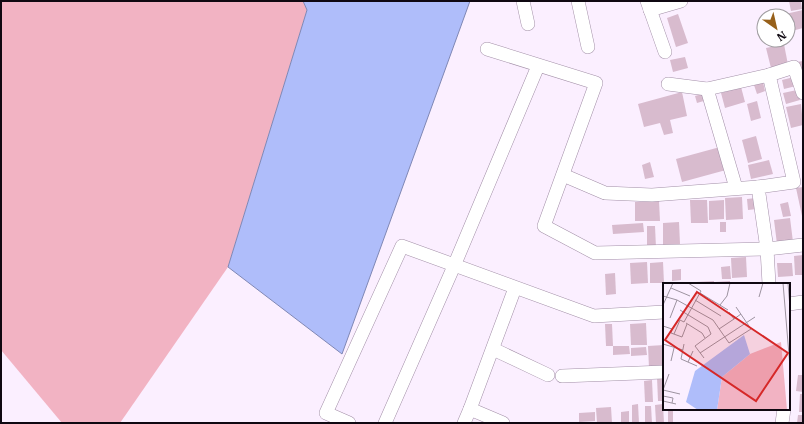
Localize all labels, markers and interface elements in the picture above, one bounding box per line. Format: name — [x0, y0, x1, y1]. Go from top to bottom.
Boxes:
north arrow — [756, 8, 796, 48]
text: N — [774, 28, 789, 45]
inset map — [663, 283, 790, 410]

